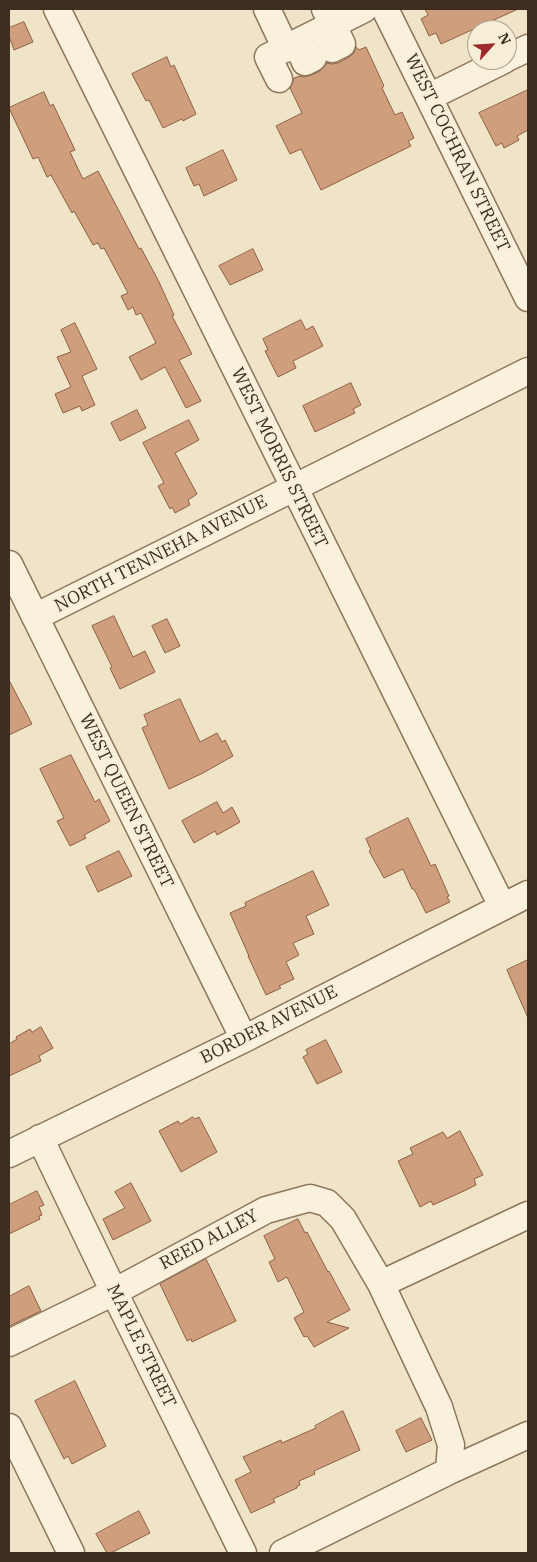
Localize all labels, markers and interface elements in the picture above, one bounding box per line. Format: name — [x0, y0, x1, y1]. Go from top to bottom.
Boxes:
north arrow — [467, 20, 517, 70]
text: N — [494, 30, 515, 48]
street label: WEST COCHRAN STREET — [400, 51, 514, 255]
street label: WEST MORRIS STREET — [226, 364, 332, 552]
street label: NORTH TENNEHA AVENUE — [51, 491, 271, 617]
street label: WEST QUEEN STREET — [74, 710, 178, 892]
street label: BORDER AVENUE — [197, 981, 341, 1069]
street label: REED ALLEY — [156, 1205, 262, 1275]
street label: MAPLE STREET — [102, 1281, 180, 1411]

